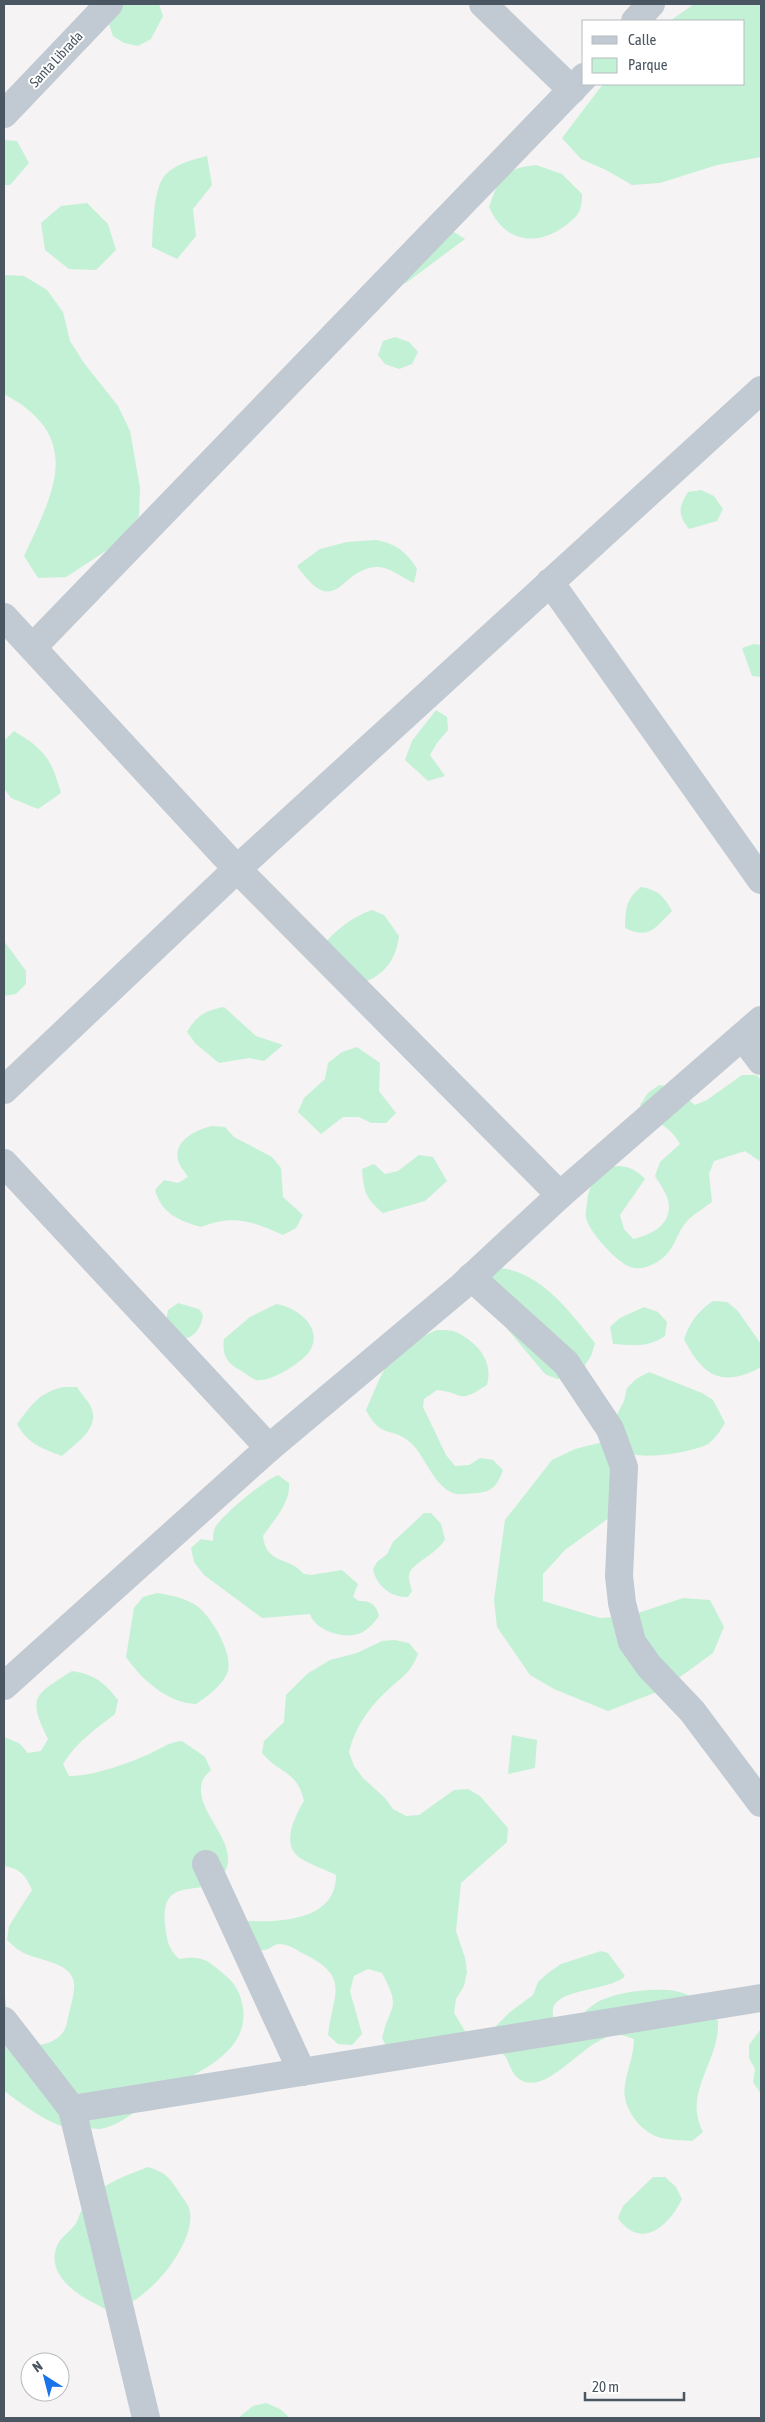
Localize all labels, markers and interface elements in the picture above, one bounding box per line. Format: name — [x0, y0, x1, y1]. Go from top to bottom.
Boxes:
legend — [582, 20, 745, 85]
street label: Santa Librada — [26, 28, 86, 90]
text: Calle — [628, 31, 657, 48]
text: Parque — [628, 56, 668, 73]
north arrow — [20, 2352, 70, 2402]
text: N — [29, 2358, 45, 2375]
scale bar — [585, 2370, 684, 2402]
text: 20 m — [592, 2378, 619, 2395]

